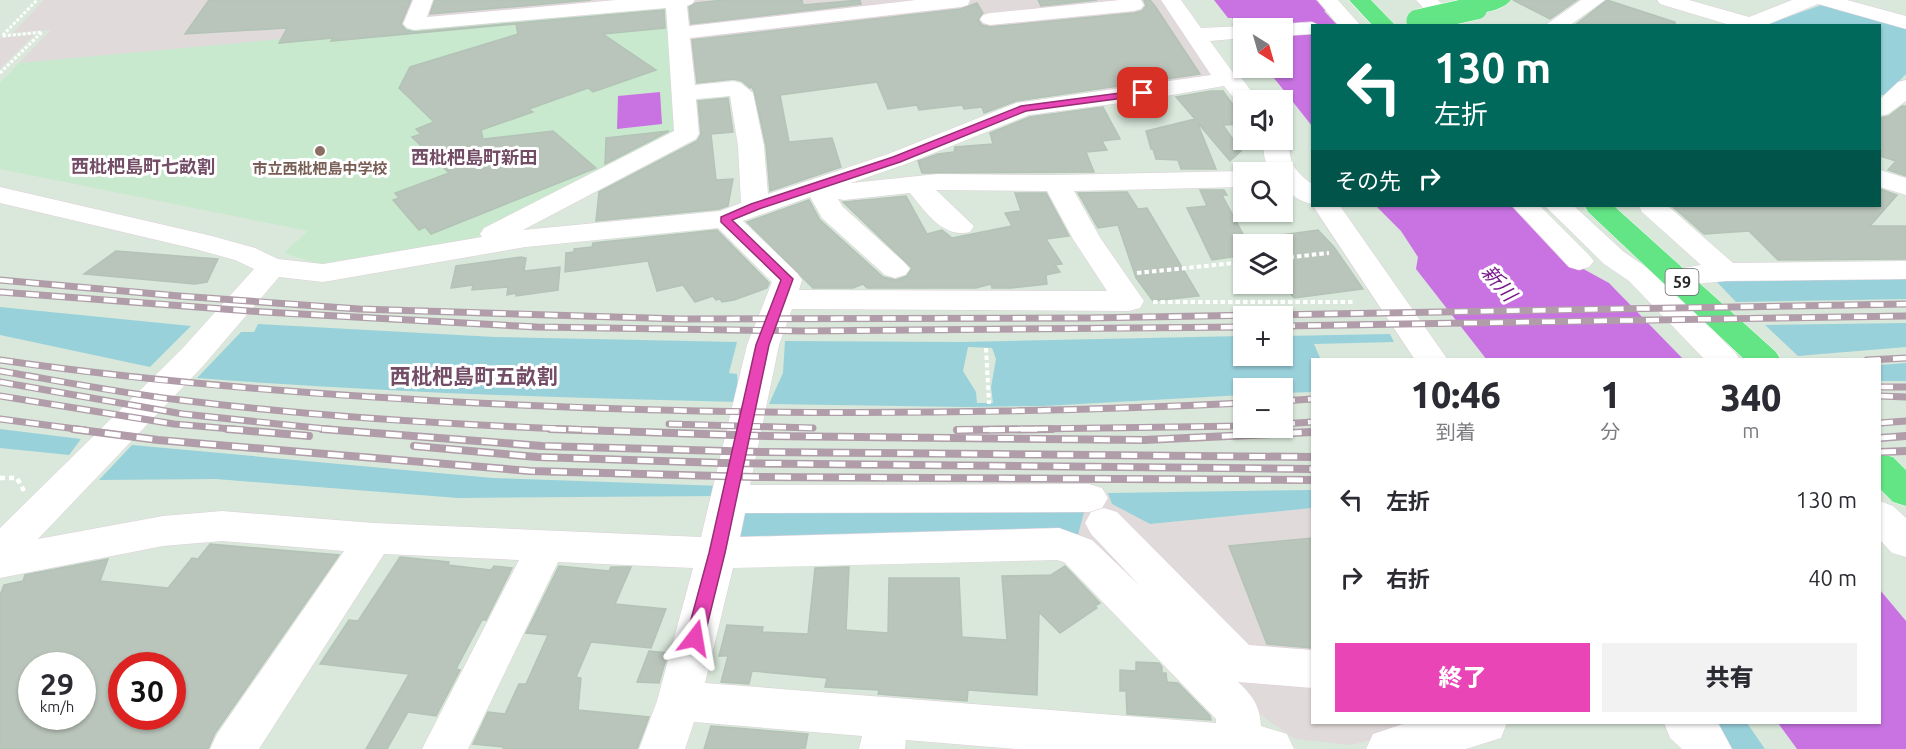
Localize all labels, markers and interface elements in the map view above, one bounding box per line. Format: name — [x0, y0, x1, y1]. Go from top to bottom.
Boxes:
north arrow — [1233, 18, 1293, 78]
map controls — [1233, 18, 1293, 438]
text: 130 m — [1434, 44, 1551, 91]
icon: left — [1335, 48, 1413, 126]
pin — [1117, 67, 1168, 118]
icon: arrive — [1126, 76, 1159, 109]
button: sound — [1233, 90, 1293, 150]
text: 左折 — [1434, 99, 1488, 129]
marker: 市立西枇杷島中学校 — [313, 144, 327, 158]
district label: 西枇杷島町新田 — [411, 147, 537, 167]
district label: 西枇杷島町七畝割 — [71, 156, 215, 176]
place label: 市立西枇杷島中学校 — [252, 160, 388, 177]
button: search — [1233, 162, 1293, 222]
icon: right — [1413, 162, 1446, 195]
text: その先 — [1335, 168, 1401, 193]
button: layers — [1233, 234, 1293, 294]
water label: 新川 — [1478, 260, 1522, 307]
road number: 59 — [1666, 269, 1698, 295]
button: + — [1233, 306, 1293, 366]
district label: 西枇杷島町五畝割 — [390, 364, 558, 388]
text: 10:46 — [1411, 374, 1501, 415]
text: 1 — [1600, 374, 1621, 415]
text: 340 — [1720, 377, 1781, 418]
button: − — [1233, 378, 1293, 438]
text: m — [1742, 419, 1760, 442]
text: 到着 — [1436, 420, 1476, 443]
text: 分 — [1601, 420, 1621, 443]
icon: left — [1335, 483, 1368, 516]
text: 130 m — [1796, 487, 1857, 512]
text: 左折 — [1386, 488, 1430, 513]
icon: right — [1335, 561, 1368, 594]
text: 40 m — [1808, 565, 1857, 590]
text: 右折 — [1386, 566, 1430, 591]
position arrow — [663, 606, 727, 670]
button: 終了 — [1335, 643, 1590, 712]
button: 共有 — [1602, 643, 1857, 712]
speed limit sign: 30 — [108, 652, 186, 730]
text: 29 — [40, 667, 74, 701]
text: km/h — [40, 698, 74, 715]

